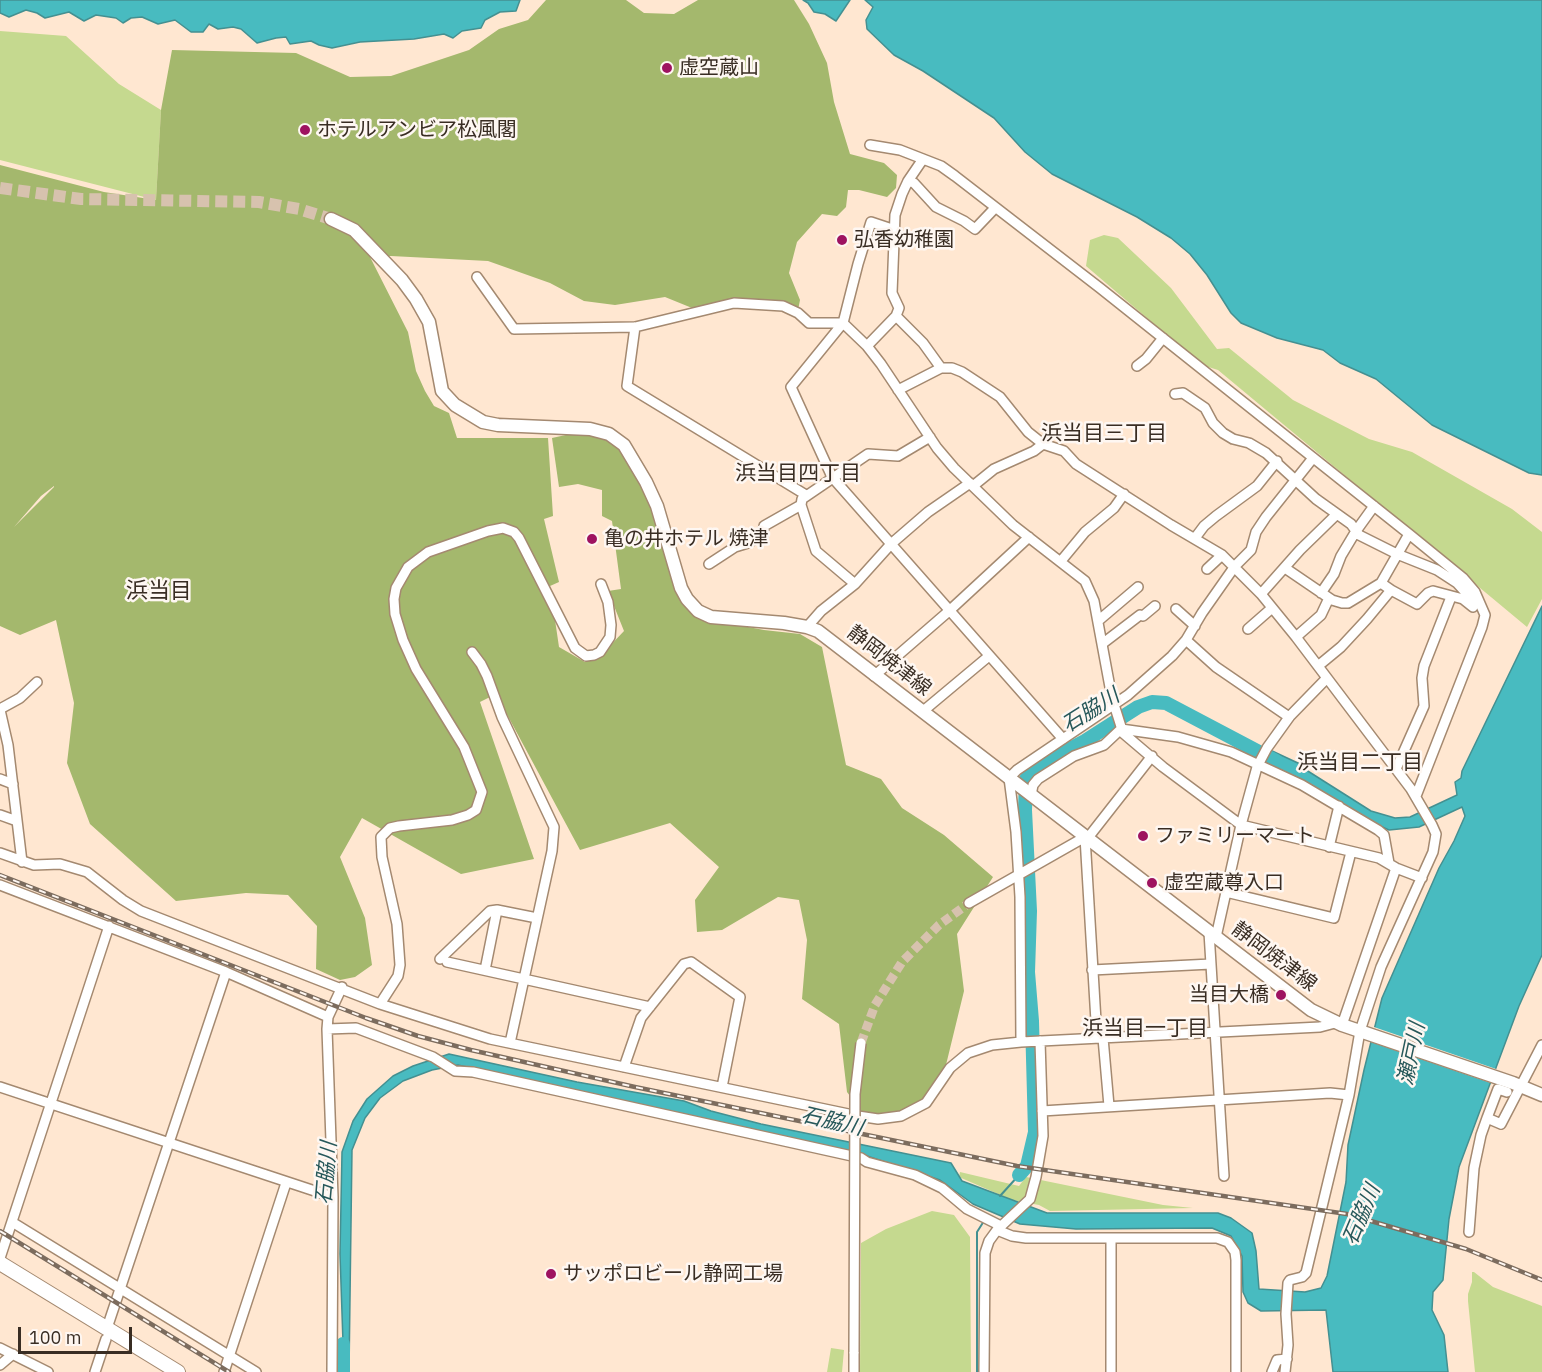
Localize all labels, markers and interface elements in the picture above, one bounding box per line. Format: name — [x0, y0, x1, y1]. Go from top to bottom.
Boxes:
place label: 虚空蔵山 — [679, 56, 759, 80]
marker: 虚空蔵山 — [660, 61, 674, 75]
place label: ホテルアンビア松風閣 — [317, 118, 517, 142]
marker: ホテルアンビア松風閣 — [298, 123, 312, 137]
place label: 弘香幼稚園 — [854, 228, 954, 252]
marker: 弘香幼稚園 — [835, 233, 849, 247]
district label: 浜当目三丁目 — [1041, 421, 1167, 447]
district label: 浜当目四丁目 — [735, 461, 861, 487]
place label: 亀の井ホテル 焼津 — [604, 527, 769, 551]
marker: 亀の井ホテル 焼津 — [585, 532, 599, 546]
district label: 浜当目 — [126, 579, 192, 605]
street label: 静岡焼津線 — [842, 621, 936, 701]
water label: 石脇川 — [1058, 684, 1124, 738]
district label: 浜当目二丁目 — [1297, 750, 1423, 776]
place label: ファミリーマート — [1155, 824, 1315, 848]
marker: ファミリーマート — [1136, 829, 1150, 843]
place label: 虚空蔵尊入口 — [1164, 871, 1284, 895]
marker: 虚空蔵尊入口 — [1145, 876, 1159, 890]
street label: 静岡焼津線 — [1227, 917, 1321, 997]
place label: 当目大橋 — [1189, 983, 1269, 1007]
marker: 当目大橋 — [1274, 988, 1288, 1002]
district label: 浜当目一丁目 — [1082, 1016, 1208, 1042]
water label: 瀬戸川 — [1393, 1021, 1431, 1087]
water label: 石脇川 — [798, 1103, 866, 1141]
water label: 石脇川 — [312, 1141, 342, 1205]
water label: 石脇川 — [1338, 1181, 1386, 1249]
place label: サッポロビール静岡工場 — [563, 1262, 783, 1286]
marker: サッポロビール静岡工場 — [544, 1267, 558, 1281]
scale bar — [21, 1315, 135, 1353]
text: 100 m — [29, 1326, 81, 1349]

